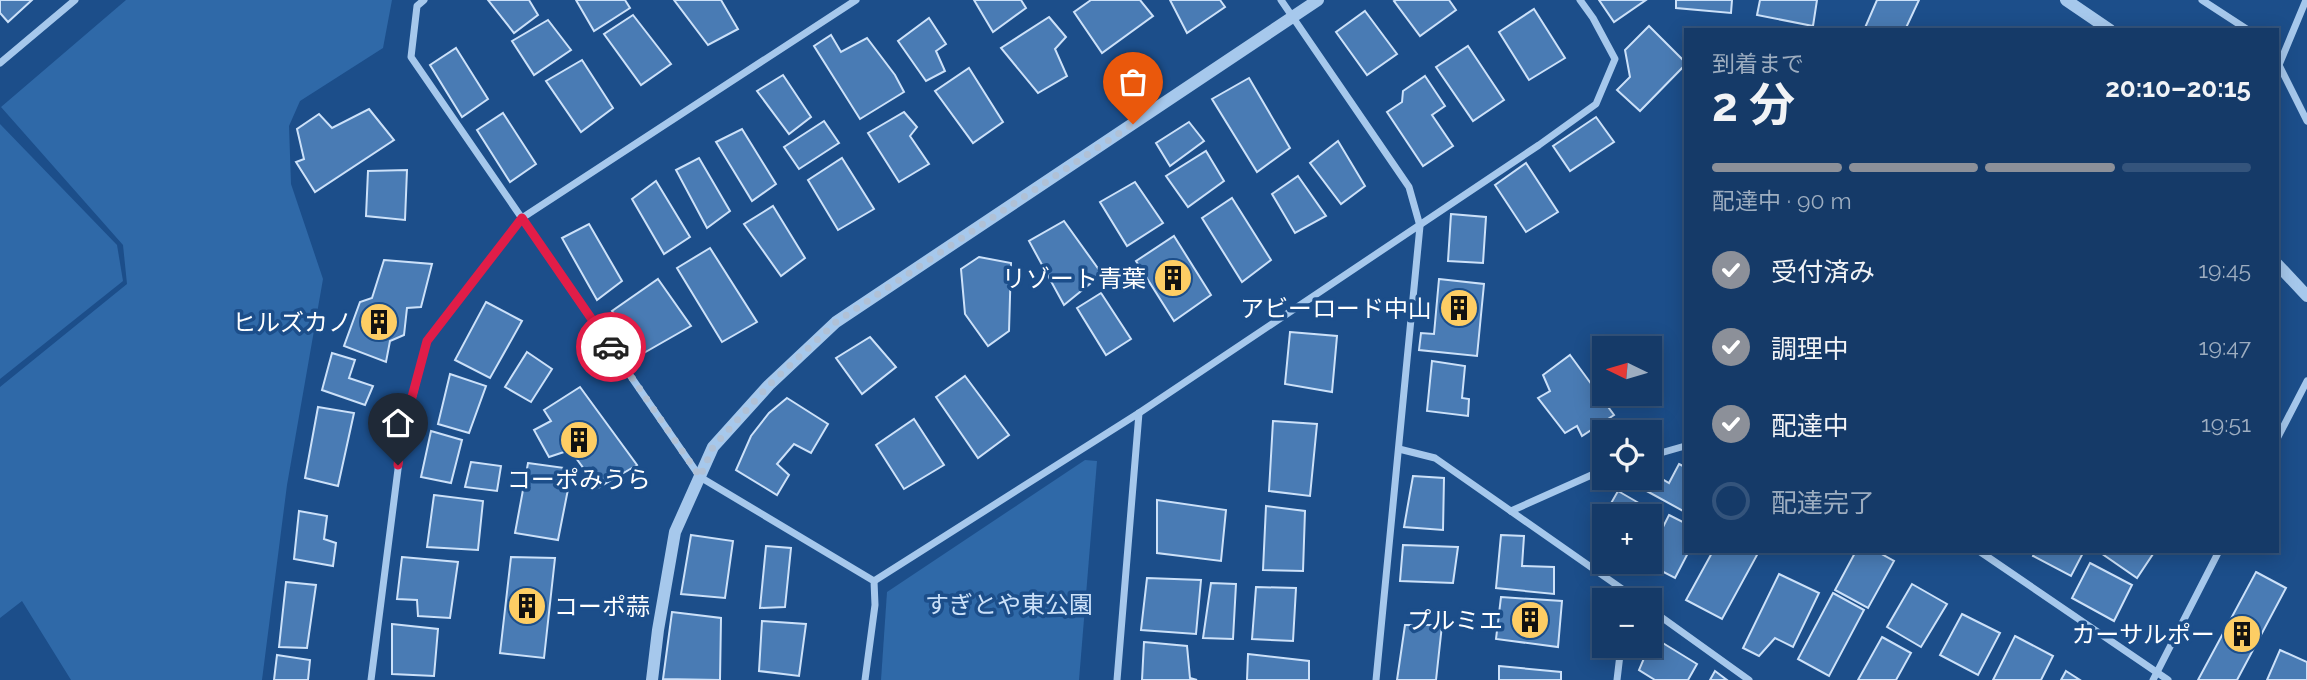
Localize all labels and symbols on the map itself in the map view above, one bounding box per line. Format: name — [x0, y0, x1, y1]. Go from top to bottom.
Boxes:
pin — [1103, 52, 1163, 124]
building icon: リゾート青葉 — [1152, 257, 1194, 299]
place label: リゾート青葉 — [1002, 264, 1146, 293]
building icon: アビーロード中山 — [1438, 287, 1480, 329]
place label: アビーロード中山 — [1240, 294, 1432, 323]
building icon: ヒルズカノ — [358, 301, 400, 343]
place label: ヒルズカノ — [232, 308, 352, 337]
courier — [576, 312, 646, 382]
north arrow — [1592, 336, 1662, 406]
pin — [368, 393, 428, 465]
building icon: コーポみうら — [558, 419, 600, 461]
place label: コーポみうら — [507, 465, 651, 494]
building icon: コーポ蒜 — [506, 585, 548, 627]
park label: すぎとや東公園 — [925, 590, 1093, 619]
place label: コーポ蒜 — [554, 592, 650, 621]
building icon: プルミエ — [1509, 599, 1551, 641]
place label: プルミエ — [1407, 606, 1503, 635]
building icon: カーサルポー — [2221, 613, 2263, 655]
place label: カーサルポー — [2071, 620, 2215, 649]

